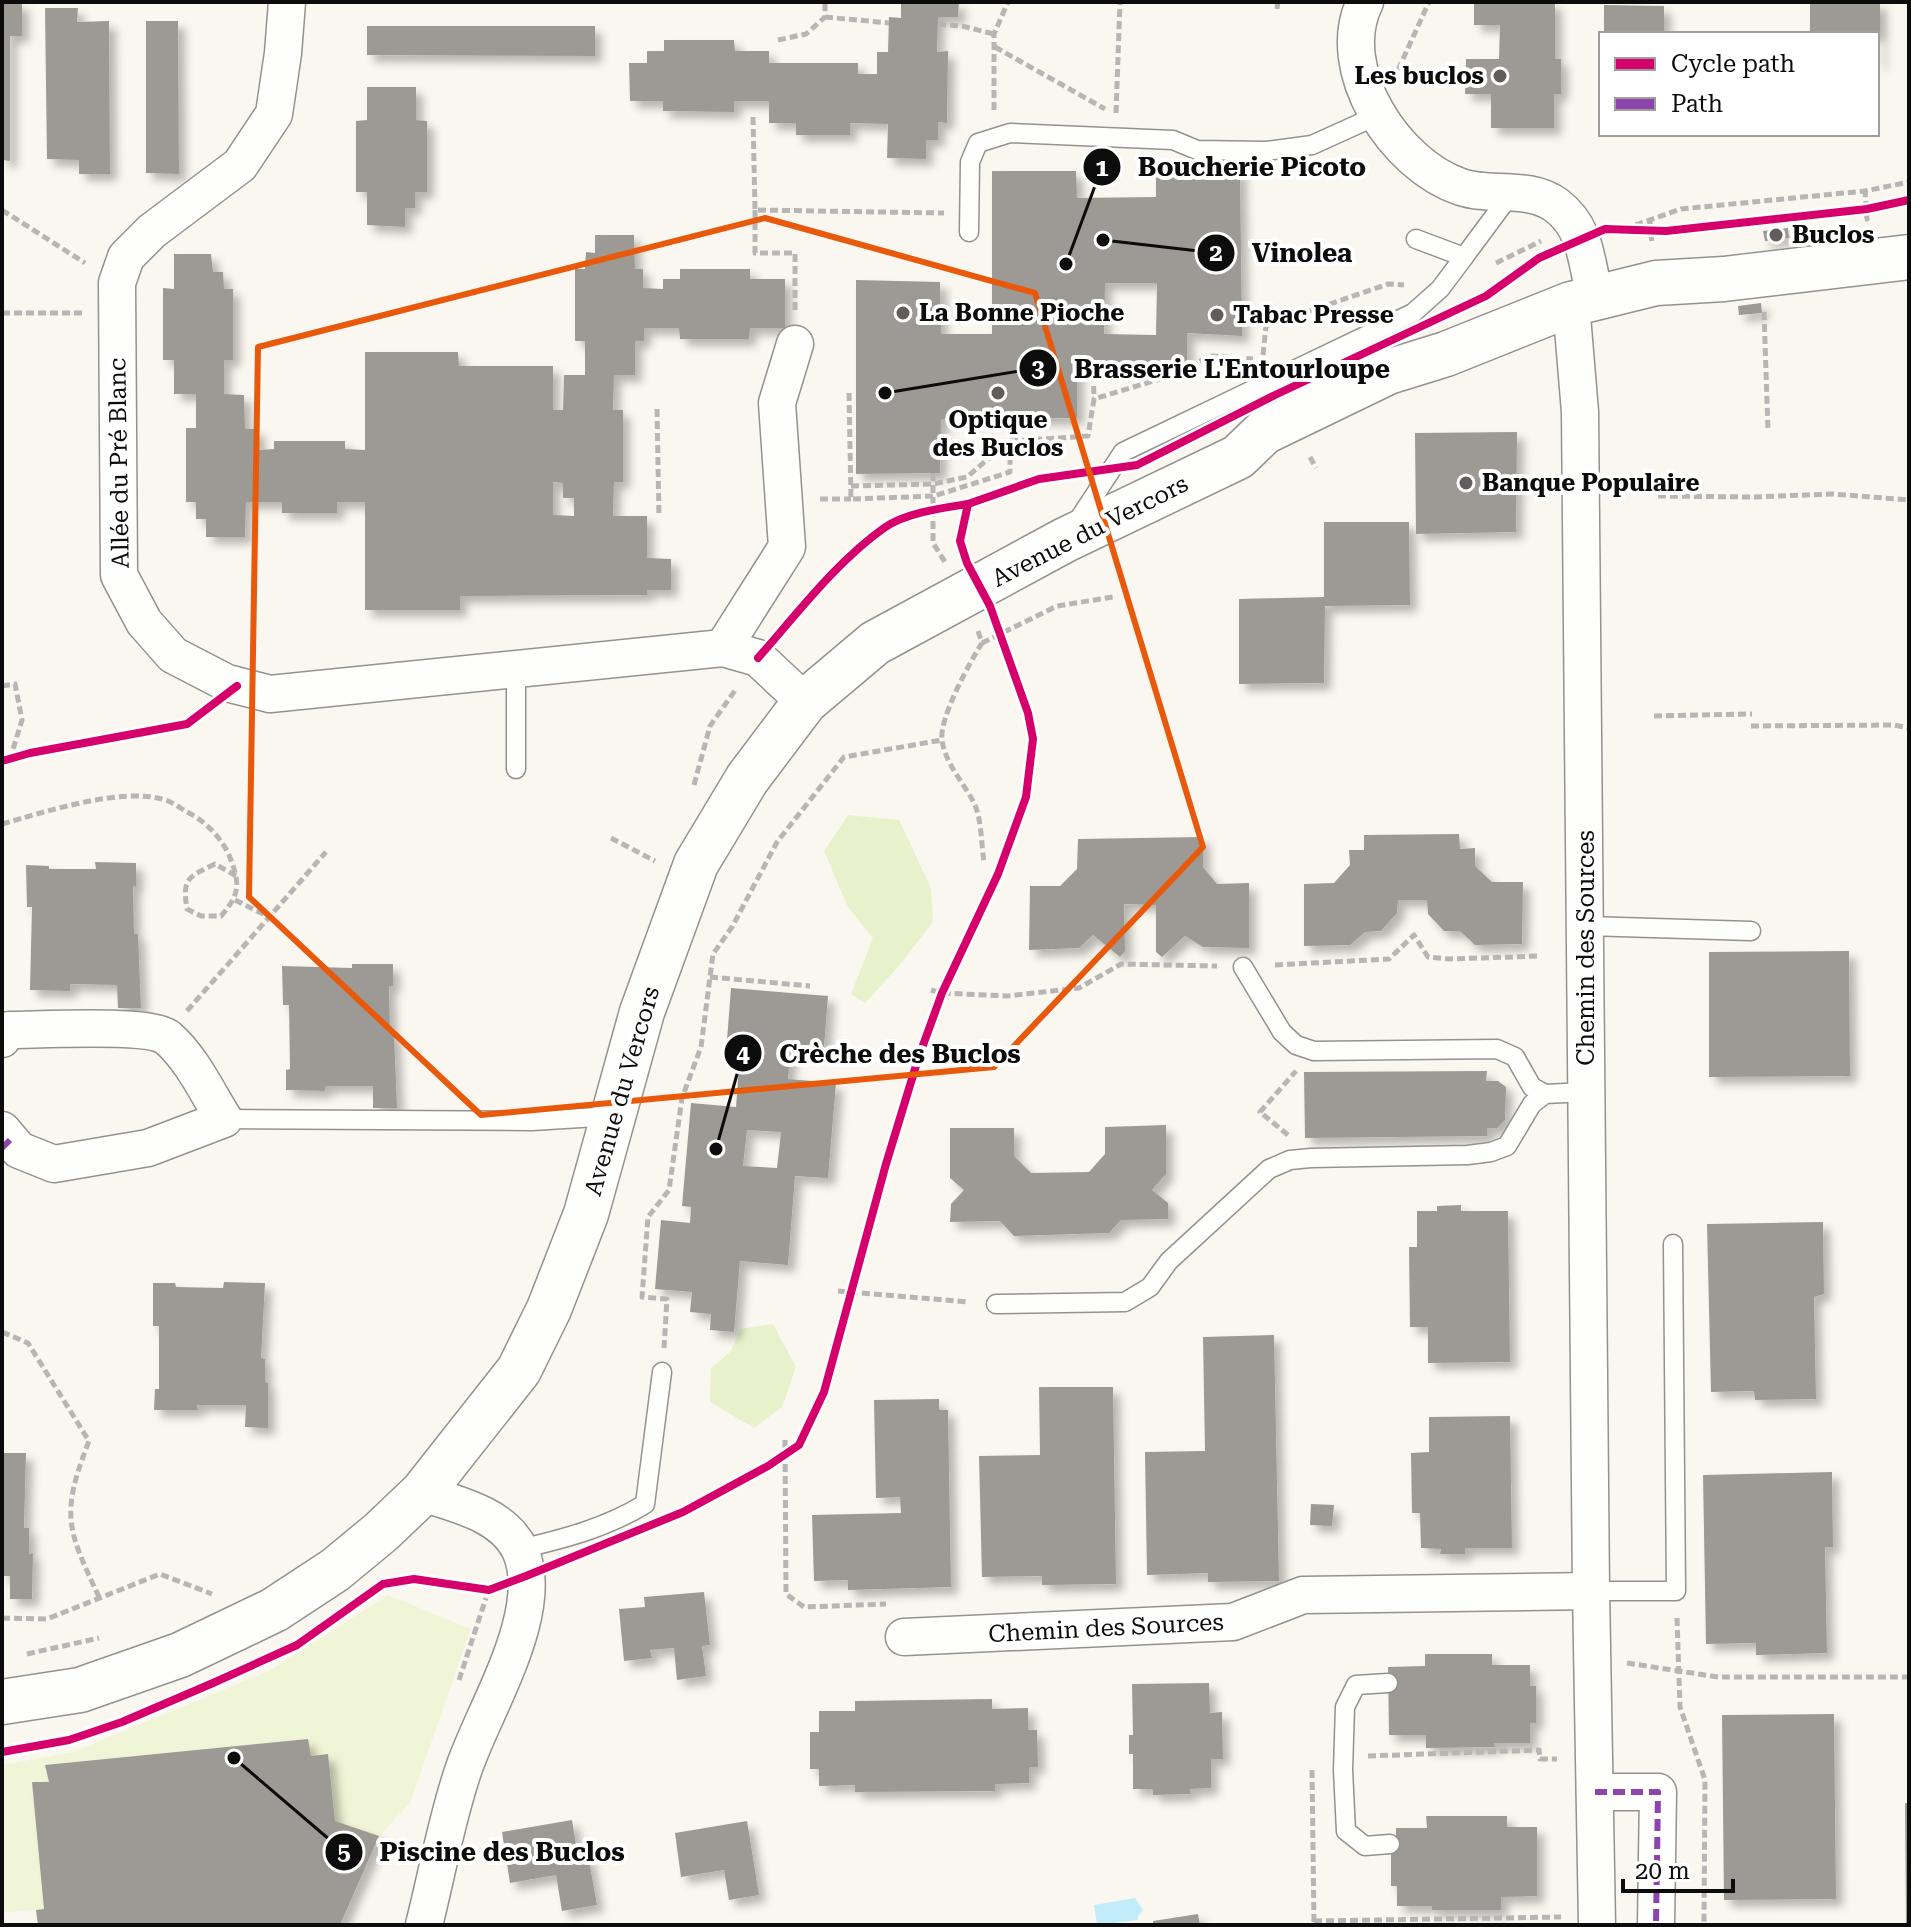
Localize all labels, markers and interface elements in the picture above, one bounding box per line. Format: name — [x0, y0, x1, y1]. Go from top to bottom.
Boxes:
legend — [1599, 32, 1879, 136]
text: Cycle path — [1671, 50, 1795, 78]
place label: Les buclos — [1355, 62, 1484, 90]
marker: Les buclos — [1491, 67, 1509, 85]
text: Path — [1671, 90, 1723, 118]
callout: Boucherie Picoto — [1082, 142, 1382, 192]
text: Boucherie Picoto — [1138, 152, 1366, 182]
text: 1 — [1095, 154, 1109, 182]
place label: Buclos — [1792, 221, 1874, 249]
marker: Buclos — [1767, 226, 1785, 244]
callout: Vinolea — [1196, 228, 1368, 278]
text: Vinolea — [1252, 238, 1352, 268]
text: 2 — [1209, 239, 1223, 267]
place label: La Bonne Pioche — [919, 299, 1124, 327]
place label: Tabac Presse — [1233, 301, 1394, 329]
marker: La Bonne Pioche — [894, 304, 912, 322]
marker: Tabac Presse — [1208, 306, 1226, 324]
callout: Brasserie L'Entourloupe — [1018, 343, 1406, 393]
text: Brasserie L'Entourloupe — [1074, 354, 1390, 384]
text: 3 — [1031, 355, 1045, 383]
street label: Allée du Pré Blanc — [103, 357, 135, 569]
marker: Optique des Buclos — [989, 384, 1007, 402]
place label: Optique des Buclos — [932, 406, 1064, 462]
street label: Avenue du Vercors — [987, 469, 1193, 593]
place label: Banque Populaire — [1482, 469, 1700, 497]
marker: Banque Populaire — [1457, 474, 1475, 492]
street label: Chemin des Sources — [1572, 830, 1600, 1066]
street label: Avenue du Vercors — [579, 983, 665, 1199]
callout: Crèche des Buclos — [723, 1028, 1037, 1078]
text: Crèche des Buclos — [779, 1039, 1021, 1069]
text: 4 — [736, 1040, 750, 1068]
street label: Chemin des Sources — [988, 1608, 1224, 1648]
callout: Piscine des Buclos — [324, 1827, 641, 1877]
text: Piscine des Buclos — [379, 1837, 625, 1867]
text: 5 — [337, 1838, 351, 1866]
scale bar — [1623, 1843, 1733, 1893]
text: 20 m — [1635, 1857, 1690, 1885]

